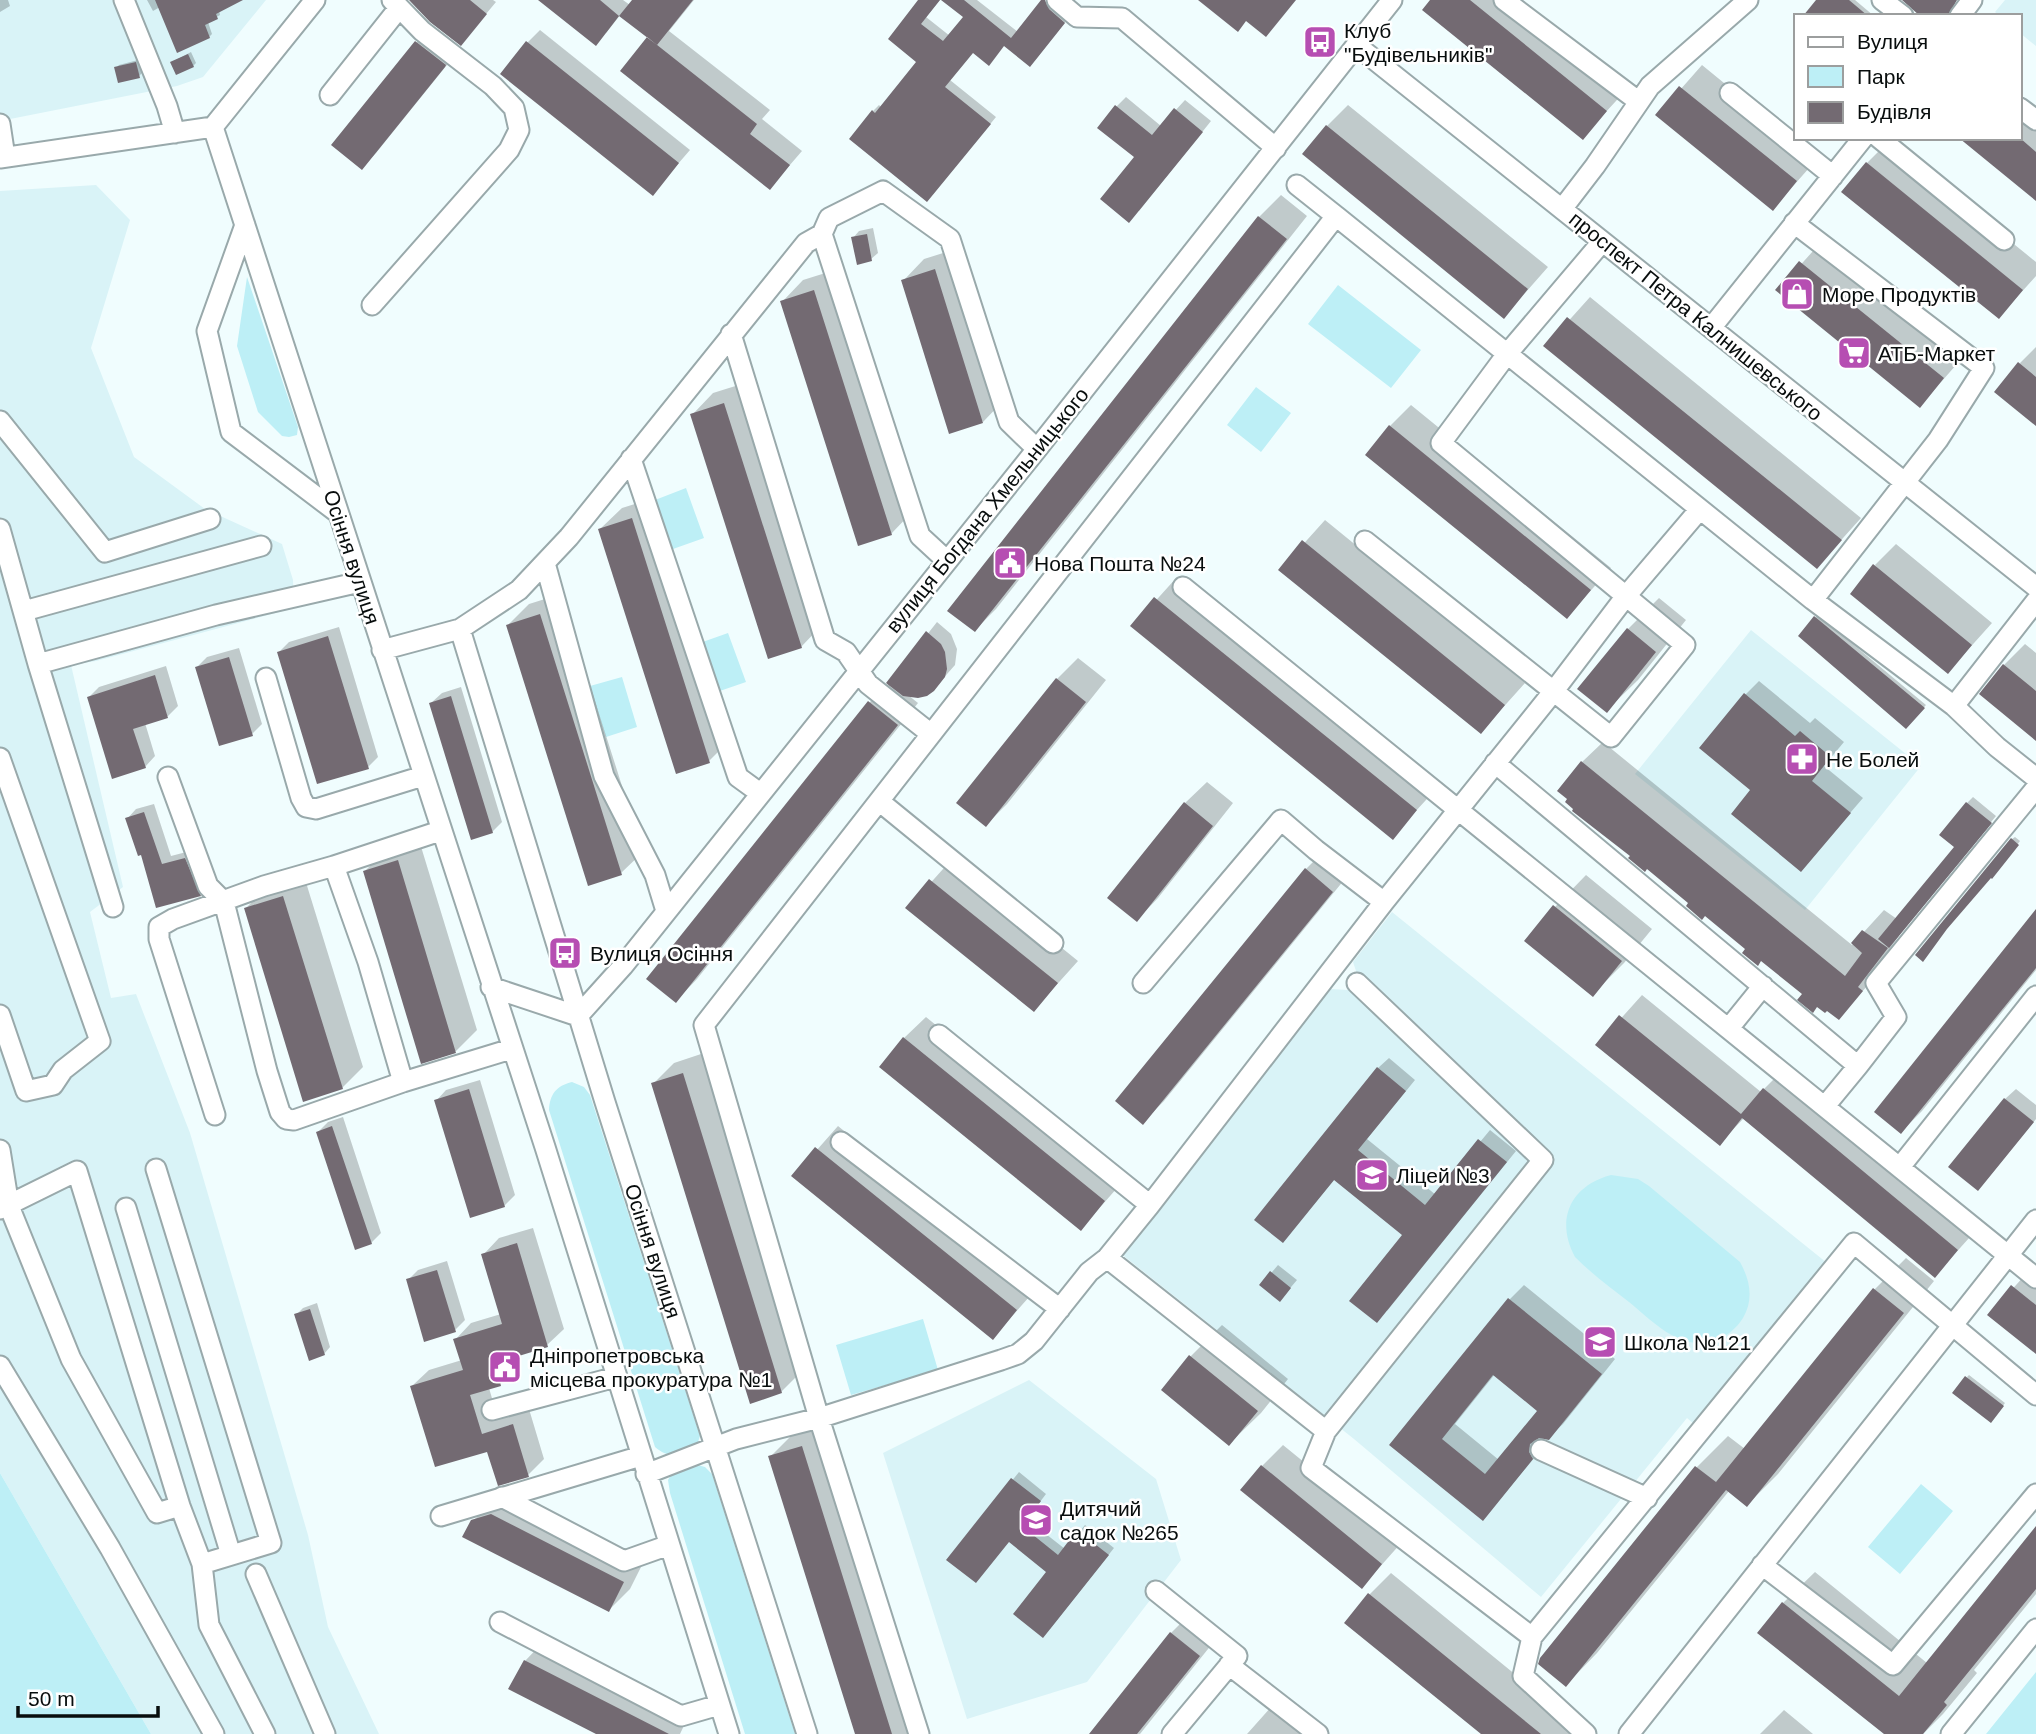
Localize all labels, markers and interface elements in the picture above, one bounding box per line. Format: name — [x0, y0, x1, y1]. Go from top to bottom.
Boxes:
legend — [1794, 14, 2022, 140]
place label: Клуб "Будівельників" — [1344, 19, 1492, 66]
bus stop icon: Клуб "Будівельників" — [1301, 23, 1339, 61]
text: Вулиця — [1857, 30, 1928, 53]
text: Парк — [1857, 65, 1905, 88]
text: Будівля — [1857, 100, 1931, 123]
street label: проспект Петра Калнишевського — [1565, 207, 1827, 425]
shop icon: Море Продуктiв — [1778, 275, 1816, 313]
place label: Море Продуктiв — [1822, 283, 1976, 306]
supermarket icon: АТБ-Маркет — [1835, 334, 1873, 372]
place label: АТБ-Маркет — [1878, 342, 1995, 365]
street label: вулиця Богдана Хмельницького — [881, 383, 1093, 637]
street label: Осіння вулиця — [319, 487, 385, 627]
public building icon: Нова Пошта №24 — [991, 544, 1029, 582]
place label: Нова Пошта №24 — [1034, 552, 1206, 575]
pharmacy icon: Не Болей — [1783, 740, 1821, 778]
place label: Не Болей — [1826, 748, 1919, 771]
bus stop icon: Вулиця Осіння — [546, 934, 584, 972]
place label: Вулиця Осіння — [590, 942, 733, 965]
school or university icon: Ліцей №3 — [1353, 1156, 1391, 1194]
place label: Ліцей №3 — [1396, 1164, 1490, 1187]
street label: Осіння вулиця — [620, 1181, 686, 1321]
school or university icon: Школа №121 — [1581, 1323, 1619, 1361]
place label: Школа №121 — [1624, 1331, 1751, 1354]
place label: Дніпропетровська місцева прокуратура №1 — [530, 1344, 772, 1391]
public building icon: Дніпропетровська місцева прокуратура №1 — [486, 1348, 524, 1386]
place label: Дитячий садок №265 — [1060, 1497, 1179, 1544]
school or university icon: Дитячий садок №265 — [1017, 1501, 1055, 1539]
scale bar — [18, 1674, 158, 1718]
text: 50 m — [28, 1687, 75, 1710]

